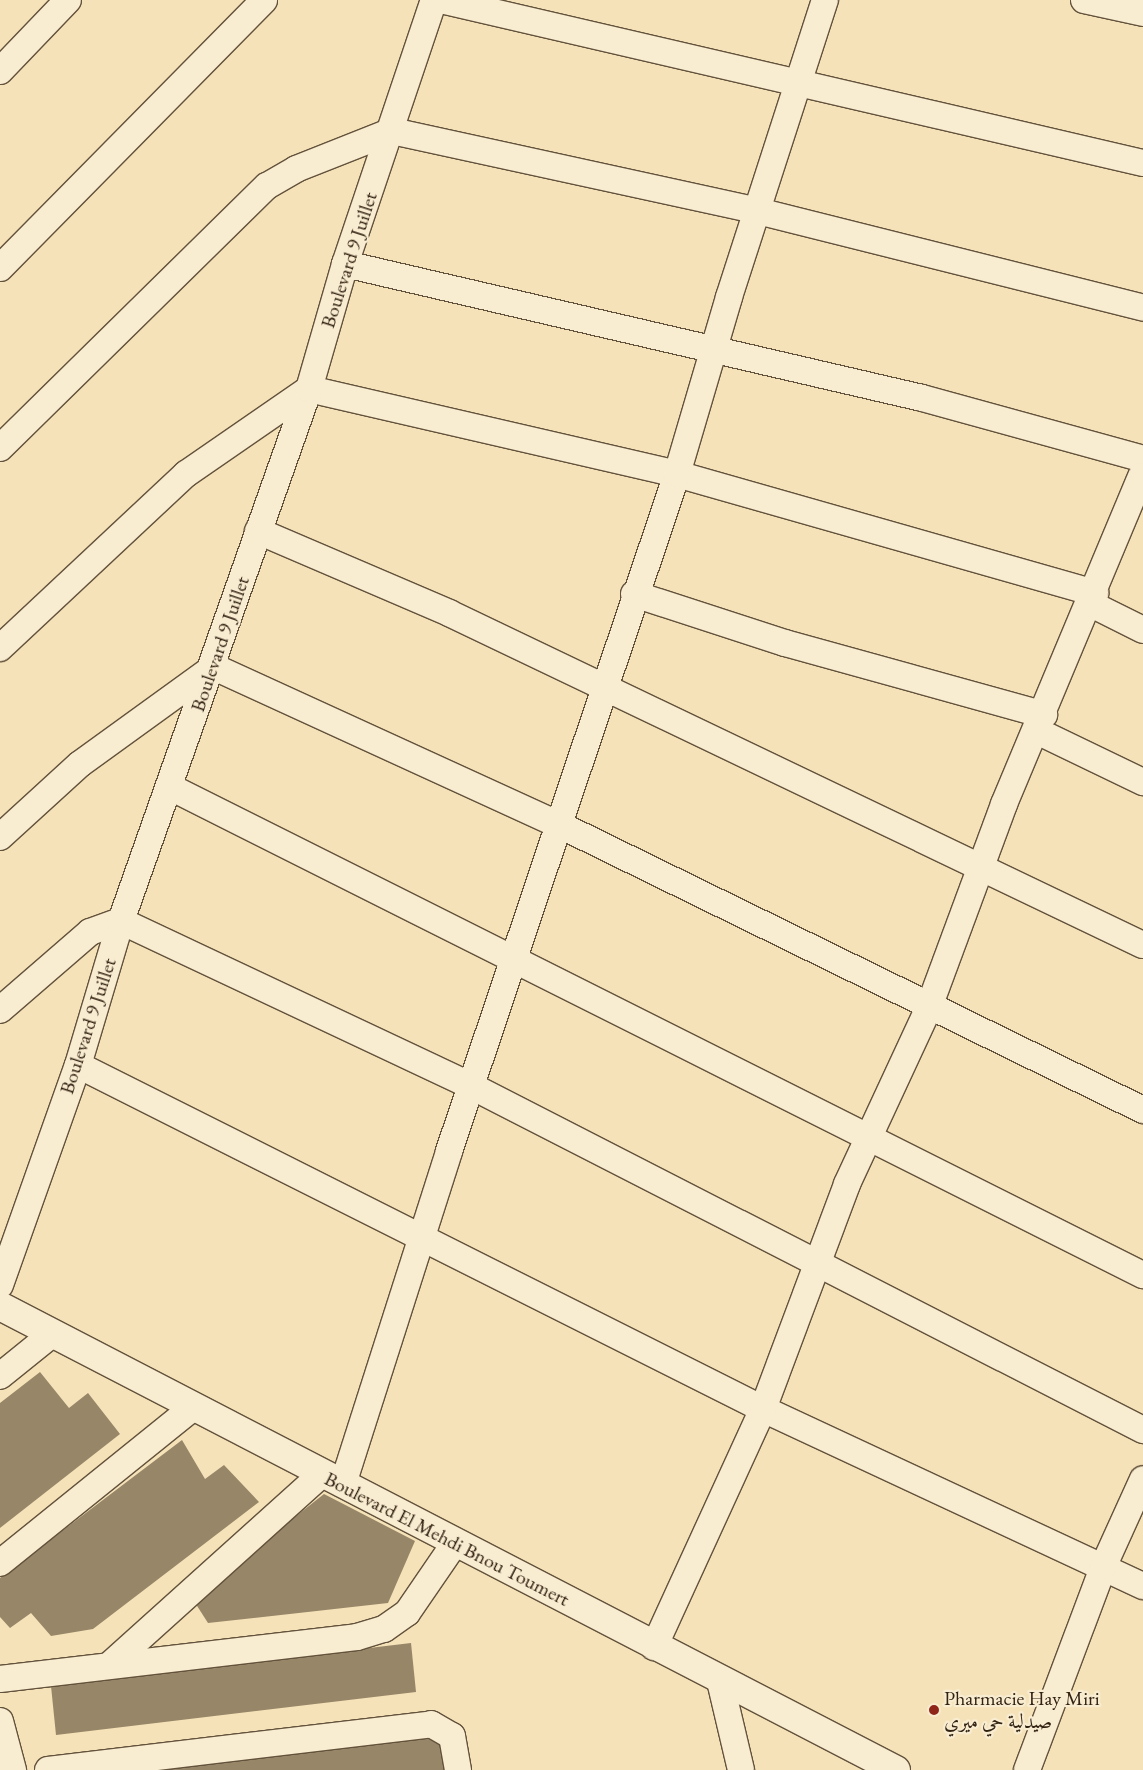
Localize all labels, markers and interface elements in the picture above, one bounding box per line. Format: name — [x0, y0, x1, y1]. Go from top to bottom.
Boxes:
street label: Boulevard 9 Juillet — [316, 189, 382, 331]
street label: Boulevard 9 Juillet — [186, 573, 254, 715]
street label: Boulevard 9 Juillet — [55, 955, 121, 1097]
street label: Boulevard El Mehdi Bnou Toumert — [321, 1467, 573, 1611]
place label: Pharmacie Hay Miri صيدلية حي ميري — [944, 1686, 1100, 1733]
marker: Pharmacie Hay Miri صيدلية حي ميري — [928, 1704, 940, 1716]

